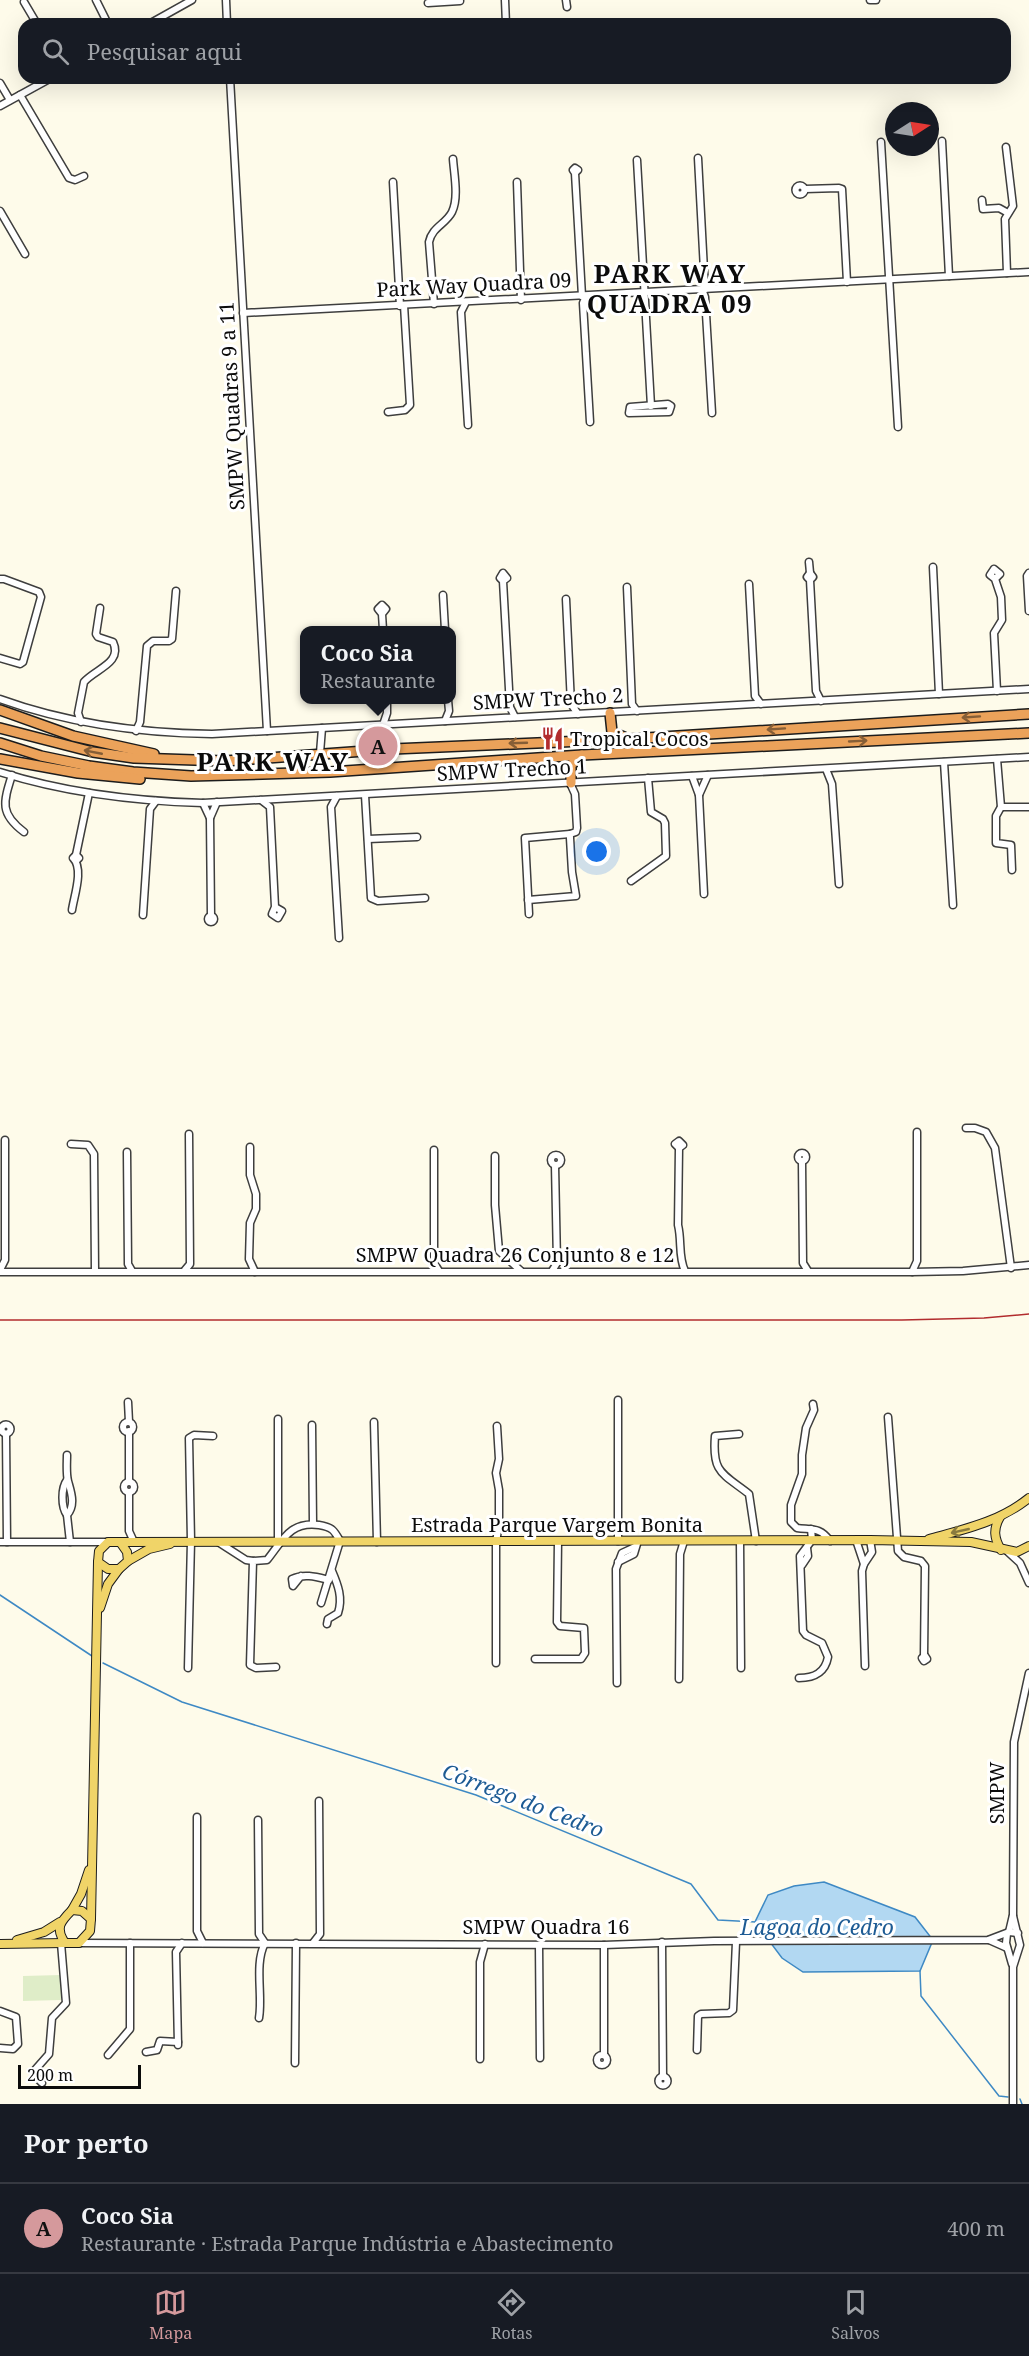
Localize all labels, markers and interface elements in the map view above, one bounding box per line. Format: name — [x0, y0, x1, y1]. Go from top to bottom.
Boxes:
search box — [18, 18, 1011, 84]
icon: search — [39, 35, 72, 68]
text: Pesquisar aqui — [87, 36, 242, 66]
north arrow — [885, 102, 939, 156]
district label: PARK WAY QUADRA 09 — [587, 255, 753, 321]
street label: Park Way Quadra 09 — [376, 266, 572, 303]
street label: SMPW Quadras 9 a 11 — [213, 301, 250, 511]
popup — [300, 626, 456, 704]
text: Coco Sia — [321, 637, 413, 667]
text: Restaurante — [321, 667, 435, 694]
street label: SMPW Trecho 2 — [472, 681, 624, 716]
one-way arrow — [961, 712, 981, 723]
pin: A — [358, 724, 398, 768]
one-way arrow — [767, 724, 786, 735]
place label: Tropical Cocos — [570, 725, 709, 752]
restaurant icon: Tropical Cocos — [539, 726, 565, 752]
one-way arrow — [848, 735, 868, 746]
one-way arrow — [509, 738, 529, 749]
district label: PARK WAY — [197, 743, 349, 779]
one-way arrow — [84, 746, 104, 757]
street label: SMPW Trecho 1 — [436, 752, 588, 787]
your location — [582, 837, 611, 866]
street label: SMPW Quadra 26 Conjunto 8 e 12 — [356, 1241, 674, 1268]
street label: Estrada Parque Vargem Bonita — [411, 1511, 703, 1538]
one-way arrow — [951, 1526, 970, 1537]
water label: Córrego do Cedro — [439, 1756, 608, 1844]
street label: SMPW — [983, 1762, 1010, 1824]
street label: SMPW Quadra 16 — [463, 1913, 629, 1940]
water label: Lagoa do Cedro — [739, 1913, 894, 1941]
scale bar — [18, 2062, 141, 2090]
text: 200 m — [27, 2064, 73, 2086]
text: Por perto — [24, 2125, 149, 2161]
text: Coco Sia — [81, 2200, 174, 2230]
text: A — [36, 2215, 51, 2242]
text: 400 m — [947, 2215, 1005, 2242]
text: Restaurante · Estrada Parque Indústria e Abastecimento — [81, 2230, 614, 2257]
tab: Mapa — [149, 2286, 192, 2344]
tab: Rotas — [491, 2286, 533, 2344]
tab: Salvos — [831, 2286, 880, 2344]

